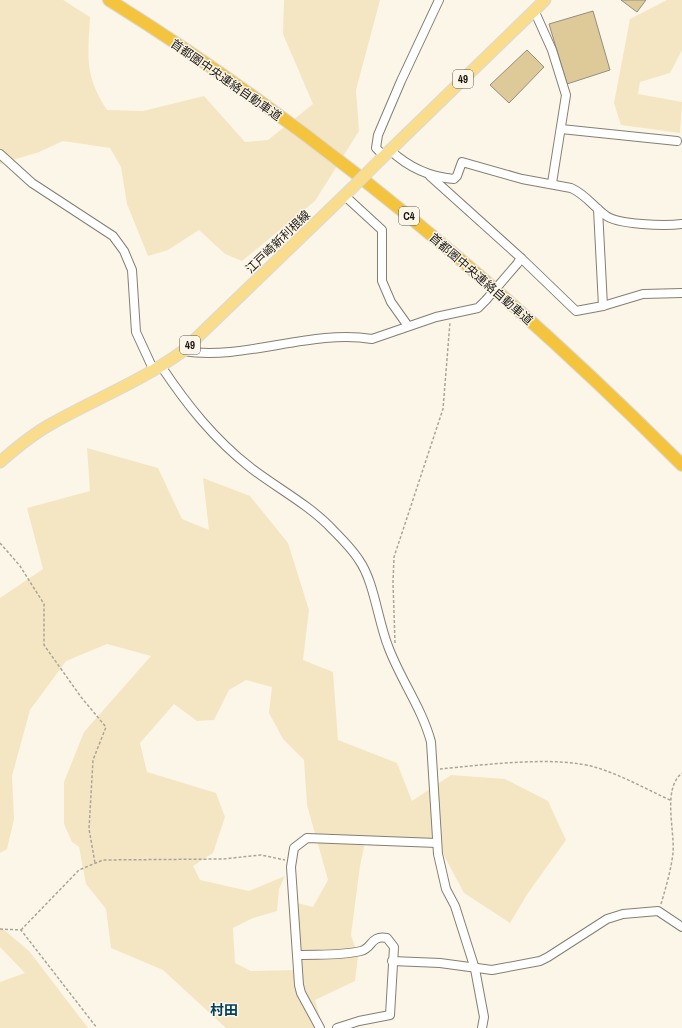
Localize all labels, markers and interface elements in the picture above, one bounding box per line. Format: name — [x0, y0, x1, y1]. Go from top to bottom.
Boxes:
street label: 首都圏中央連絡自動車道 — [167, 36, 285, 124]
road number: 49 — [453, 70, 473, 88]
street label: 江戸崎新利根線 — [242, 207, 314, 277]
road number: C4 — [399, 207, 419, 225]
street label: 首都圏中央連絡自動車道 — [426, 230, 536, 328]
road number: 49 — [180, 336, 200, 354]
district label: 村田 — [210, 1001, 238, 1019]

